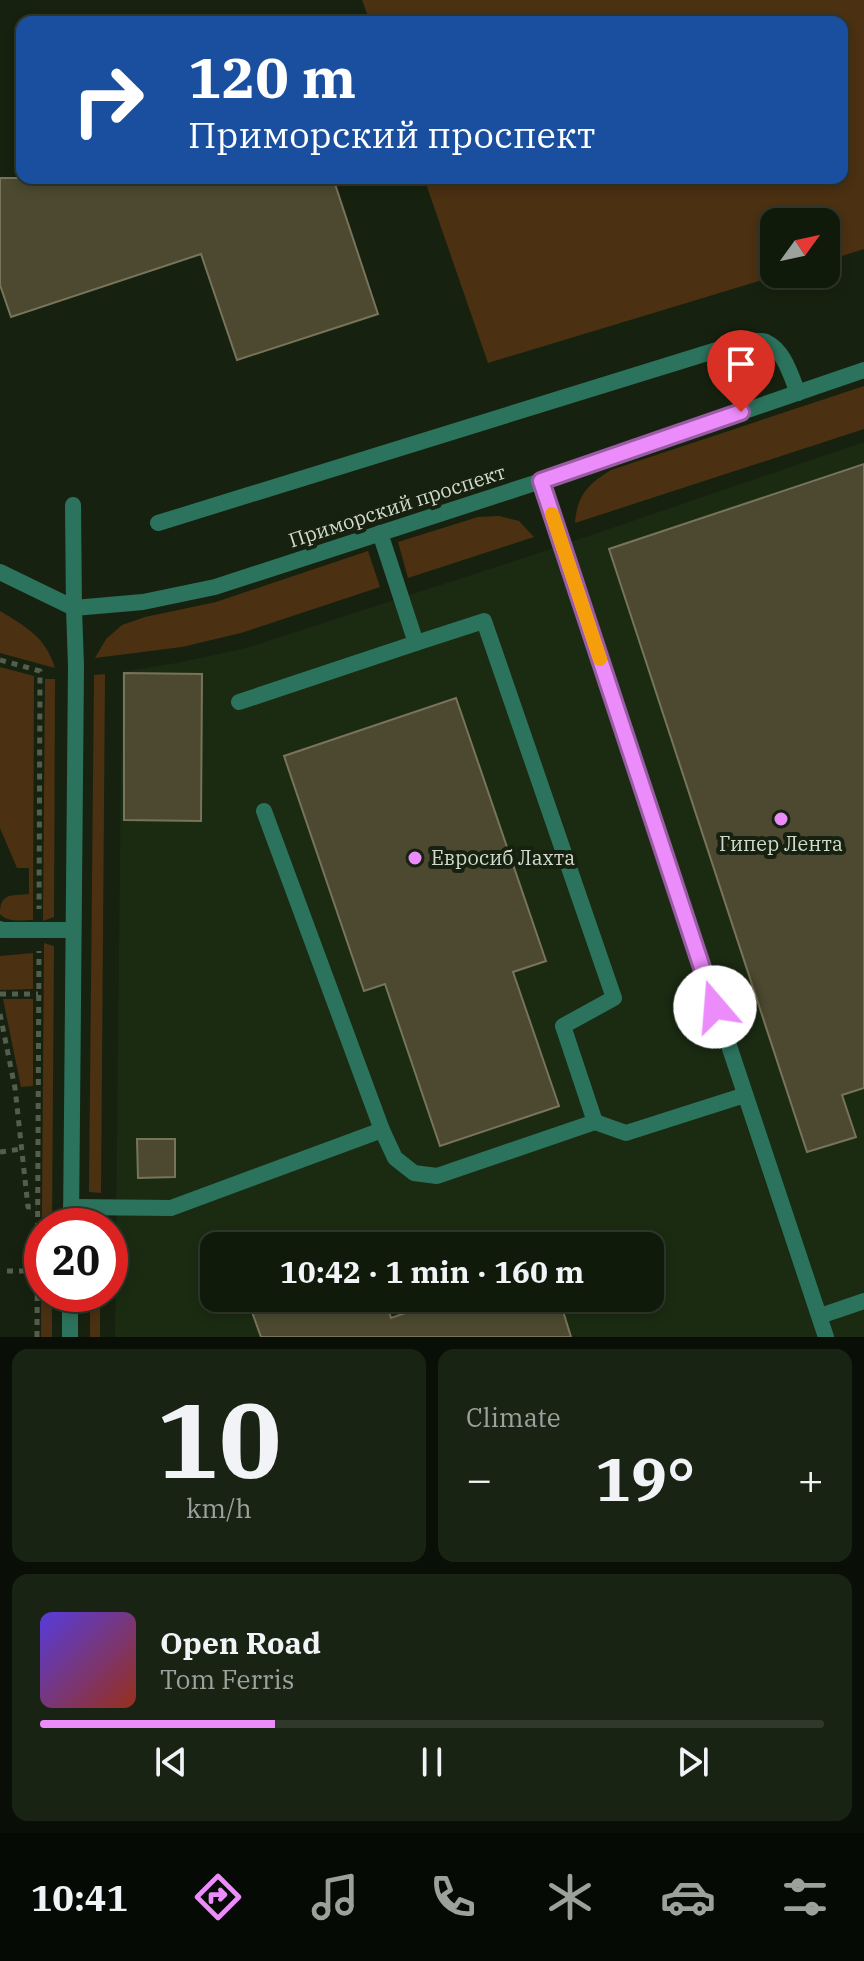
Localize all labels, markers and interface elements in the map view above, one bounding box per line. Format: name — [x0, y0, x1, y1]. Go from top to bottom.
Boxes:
text: 120 m — [188, 41, 356, 113]
icon: right — [56, 48, 160, 152]
text: Приморский проспект — [188, 111, 596, 158]
north arrow — [760, 208, 840, 288]
map controls — [760, 208, 840, 288]
pin — [707, 330, 775, 412]
icon: arrive — [719, 342, 763, 386]
street label: Приморский проспект — [285, 458, 509, 553]
marker: Гипер Лента — [772, 810, 790, 828]
place label: Гипер Лента — [719, 830, 843, 857]
place label: Евросиб Лахта — [431, 844, 575, 871]
marker: Евросиб Лахта — [406, 849, 424, 867]
position arrow — [673, 965, 757, 1049]
speed limit sign: 20 — [24, 1208, 128, 1312]
text: 10:42 · 1 min · 160 m — [280, 1252, 584, 1291]
text: 10 — [157, 1371, 281, 1507]
text: Climate — [466, 1400, 561, 1434]
text: 19° — [595, 1439, 695, 1518]
text: − — [466, 1450, 492, 1507]
text: + — [798, 1450, 824, 1507]
text: km/h — [186, 1491, 252, 1525]
text: Open Road — [160, 1623, 321, 1662]
text: Tom Ferris — [160, 1662, 294, 1696]
icon: previous — [149, 1740, 193, 1784]
icon: pause — [410, 1740, 454, 1784]
icon: next — [671, 1740, 715, 1784]
icon: directions — [190, 1869, 246, 1925]
icon: music — [307, 1869, 363, 1925]
icon: phone — [425, 1869, 481, 1925]
icon: climate — [542, 1869, 598, 1925]
icon: car — [660, 1869, 716, 1925]
icon: filters — [777, 1869, 833, 1925]
text: 10:41 — [31, 1874, 128, 1921]

